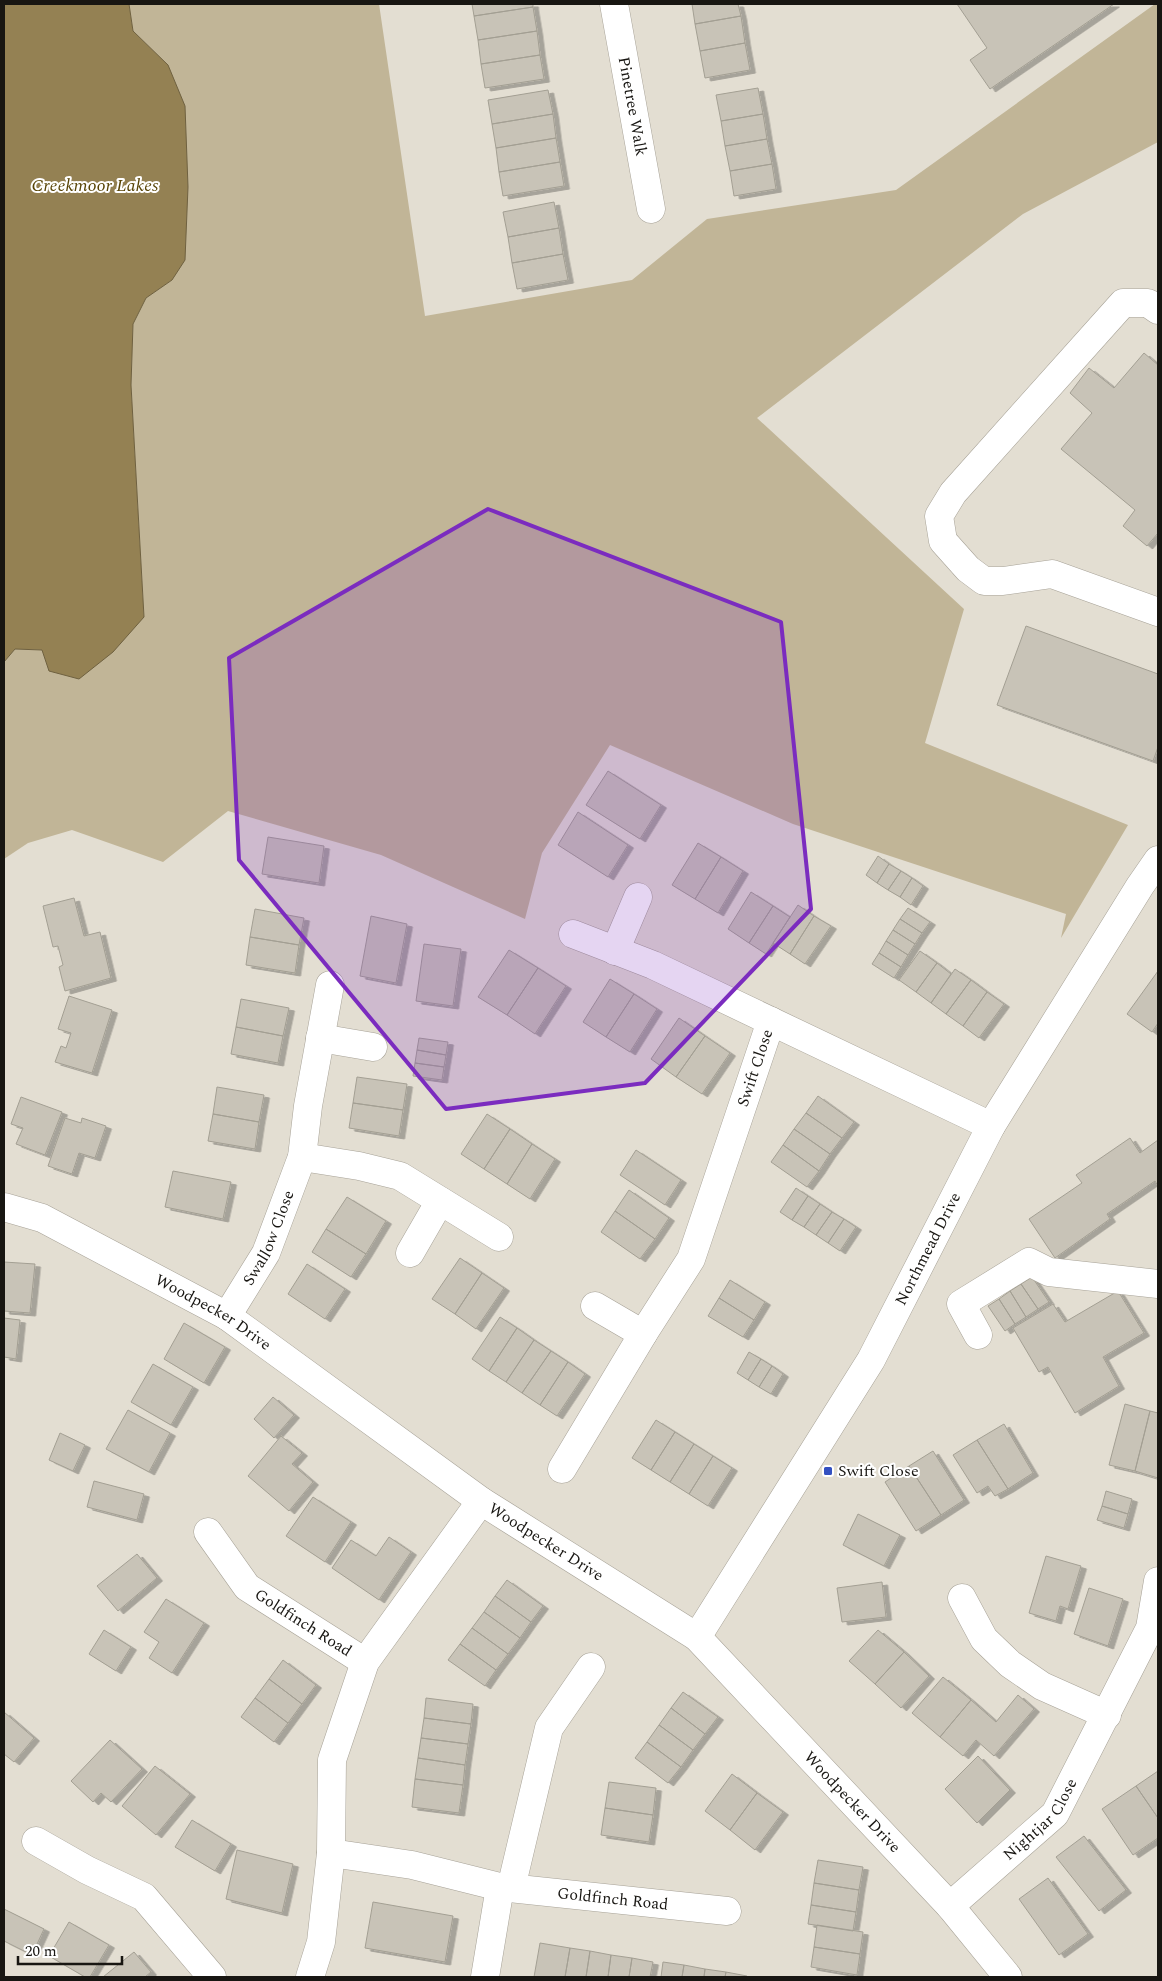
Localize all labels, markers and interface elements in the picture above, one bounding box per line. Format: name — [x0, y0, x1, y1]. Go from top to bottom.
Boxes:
street label: Pinetree Walk — [612, 55, 653, 158]
water label: Creekmoor Lakes — [32, 172, 159, 199]
street label: Swift Close — [731, 1026, 779, 1110]
street label: Swallow Close — [237, 1187, 300, 1290]
street label: Northmead Drive — [889, 1188, 967, 1310]
street label: Woodpecker Drive — [151, 1268, 276, 1356]
place label: Swift Close — [838, 1459, 919, 1483]
marker: Swift Close — [822, 1465, 834, 1477]
street label: Woodpecker Drive — [484, 1497, 608, 1587]
street label: Goldfinch Road — [250, 1583, 357, 1663]
street label: Woodpecker Drive — [798, 1746, 906, 1858]
street label: Nightjar Close — [998, 1774, 1083, 1866]
street label: Goldfinch Road — [556, 1881, 670, 1917]
scale bar — [18, 1934, 121, 1966]
text: 20 m — [25, 1940, 57, 1963]

